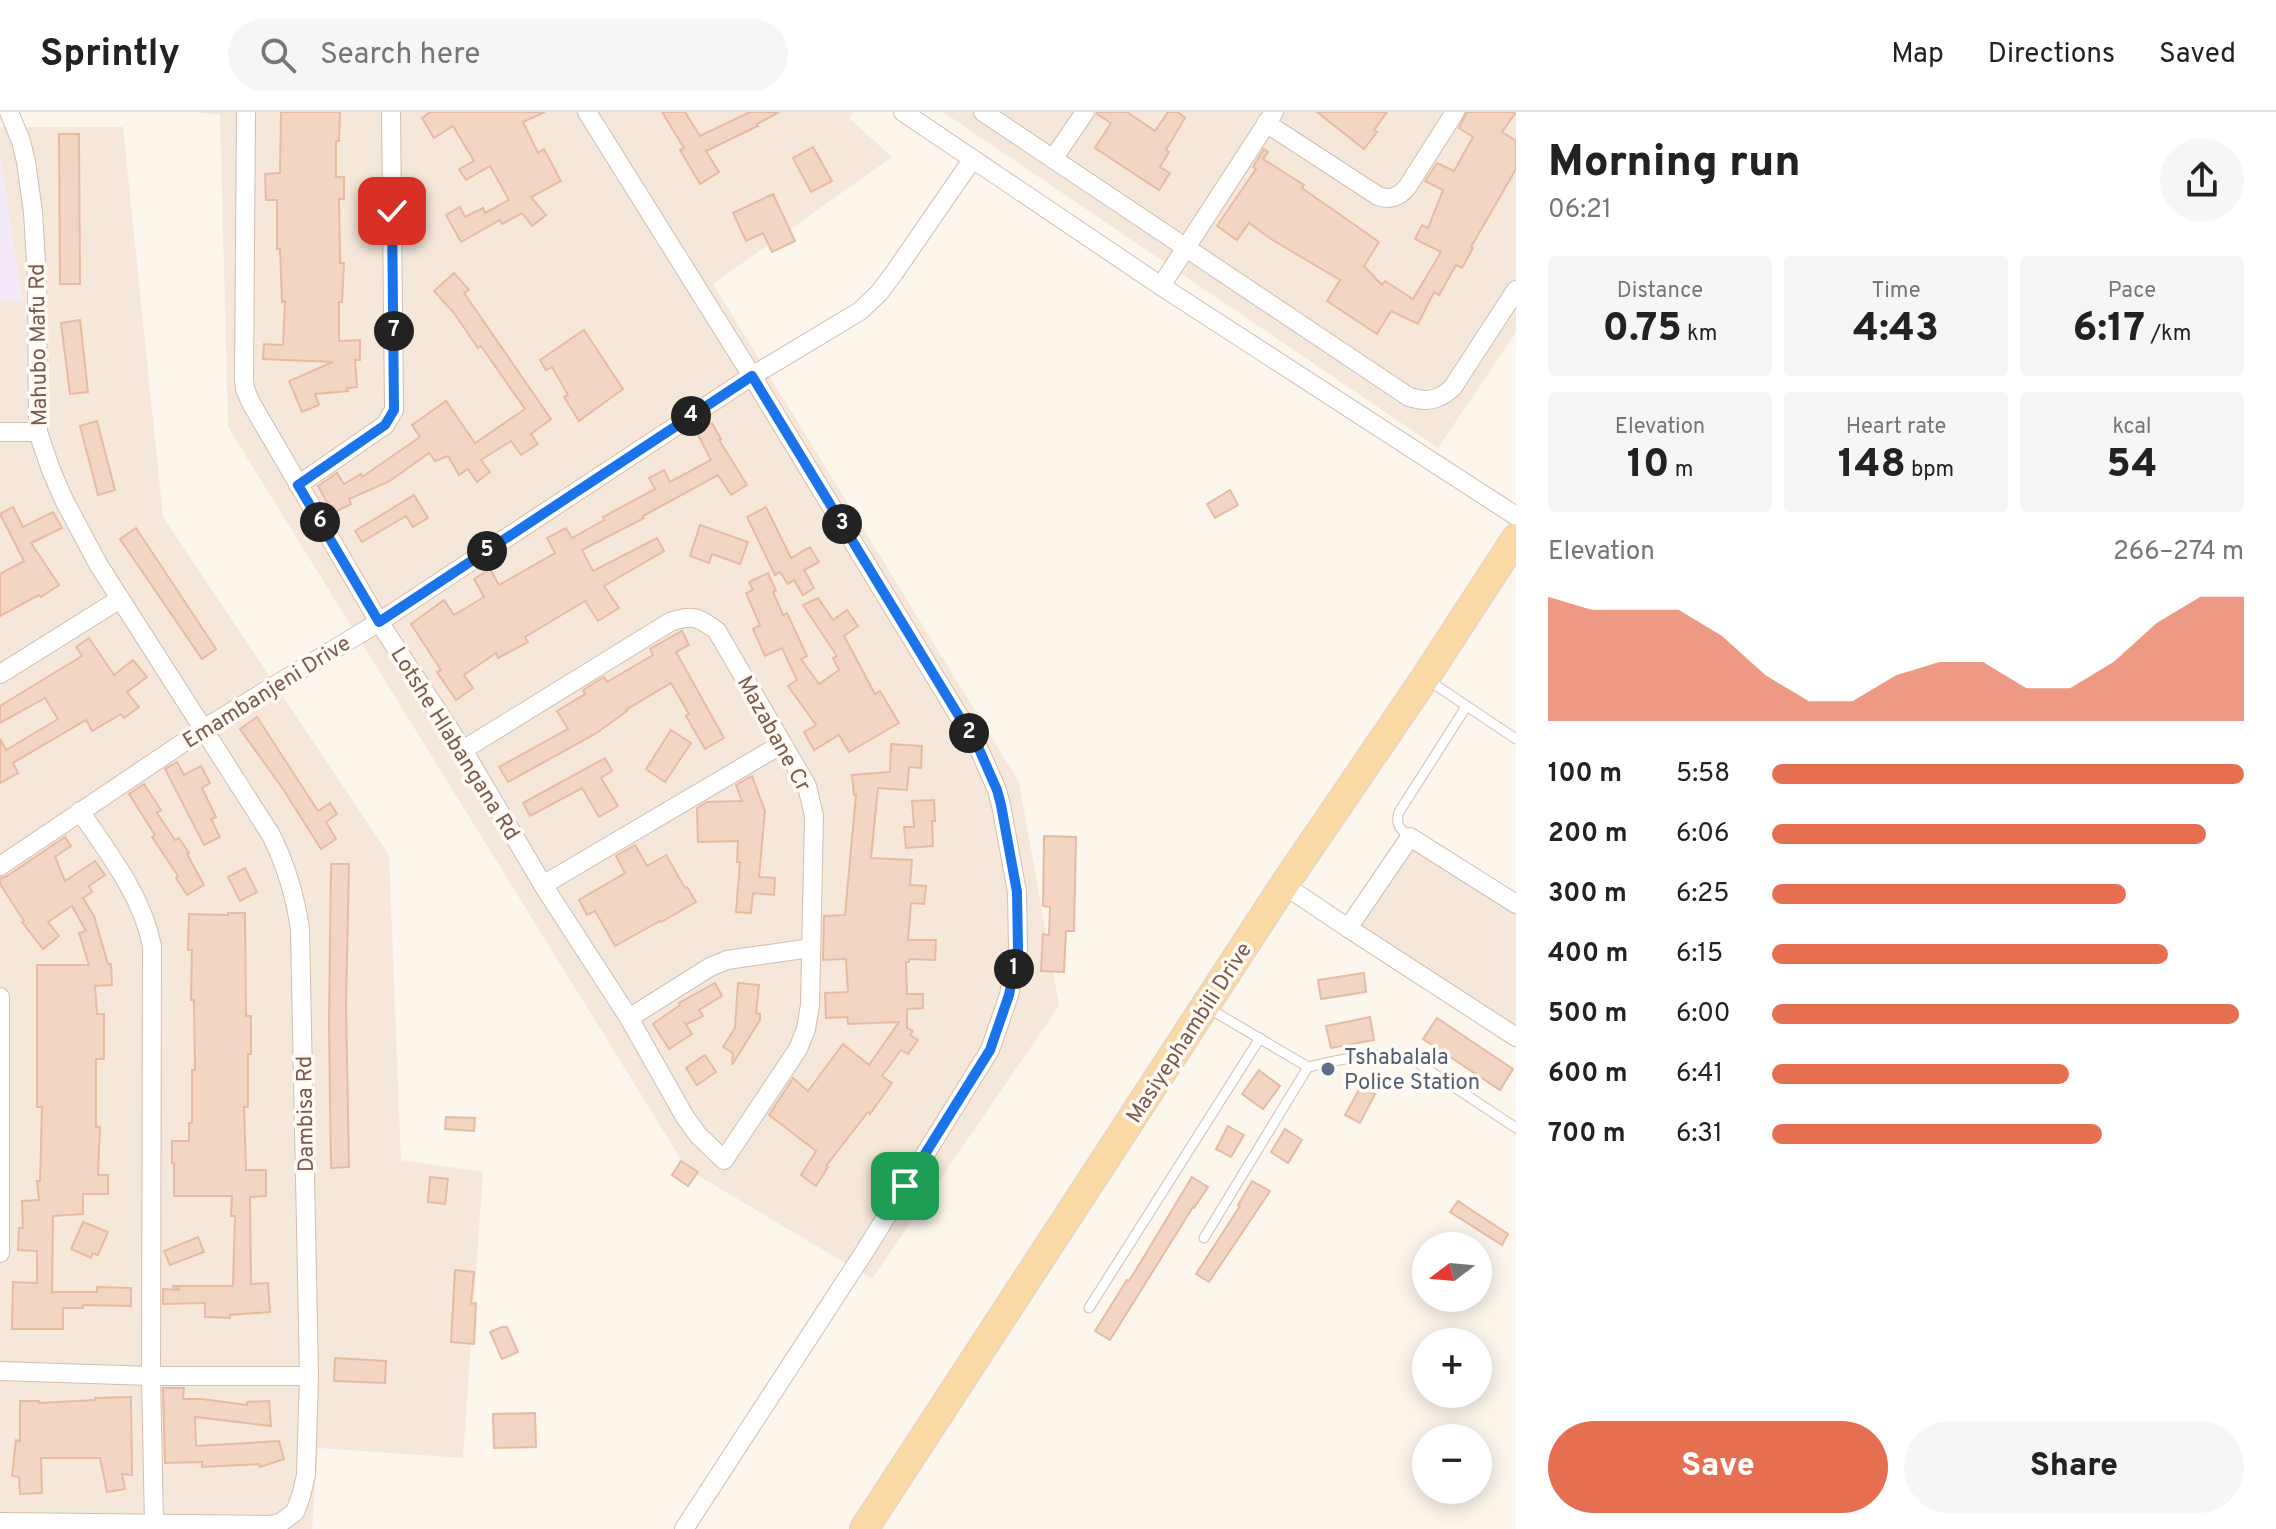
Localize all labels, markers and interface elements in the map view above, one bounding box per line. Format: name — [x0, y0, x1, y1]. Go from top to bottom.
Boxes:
search box — [228, 19, 788, 91]
text: Sprintly — [40, 31, 180, 80]
icon: search — [256, 33, 300, 77]
text: Search here — [320, 37, 480, 74]
text: Map — [1891, 37, 1944, 73]
text: Directions — [1988, 37, 2115, 73]
text: Saved — [2159, 37, 2236, 73]
text: Morning run — [1548, 136, 1801, 192]
button: share — [2160, 138, 2244, 222]
pin — [358, 177, 426, 245]
icon: check — [370, 189, 414, 233]
text: 06:21 — [1548, 194, 1612, 227]
street label: Mahubo Mafu Rd — [25, 263, 54, 427]
text: Distance — [1617, 278, 1703, 305]
text: Time — [1871, 278, 1921, 305]
text: Pace — [2108, 278, 2156, 305]
text: 0.75 — [1603, 305, 1682, 355]
text: 4:43 — [1853, 305, 1939, 355]
text: 6:17 — [2073, 305, 2145, 355]
pin: 7 — [374, 311, 414, 351]
text: 7 — [388, 317, 400, 344]
text: km — [1682, 321, 1717, 348]
text: /km — [2145, 321, 2191, 348]
pin: 4 — [671, 396, 711, 436]
text: 4 — [684, 402, 698, 429]
text: Elevation — [1615, 414, 1705, 441]
text: Heart rate — [1846, 414, 1946, 441]
text: kcal — [2112, 414, 2152, 441]
text: 10 — [1627, 441, 1670, 491]
text: 148 — [1838, 441, 1906, 491]
text: 54 — [2106, 441, 2158, 491]
text: m — [1670, 457, 1693, 484]
text: bpm — [1906, 457, 1954, 484]
pin: 6 — [300, 502, 340, 542]
pin: 3 — [822, 504, 862, 544]
text: 6 — [313, 508, 327, 535]
text: 3 — [835, 510, 849, 537]
pin: 5 — [467, 531, 507, 571]
text: Elevation — [1548, 536, 1655, 569]
text: 266–274 m — [2113, 536, 2244, 569]
text: 5 — [480, 537, 494, 564]
street label: Emambanjeni Drive — [178, 631, 356, 756]
street label: Lotshe Hlabangana Rd — [383, 643, 524, 846]
street label: Mazabane Cr — [730, 672, 816, 797]
pin: 2 — [949, 713, 989, 753]
text: 2 — [962, 719, 976, 746]
text: 100 m — [1548, 758, 1622, 791]
text: 5:58 — [1676, 758, 1730, 791]
text: 200 m — [1548, 818, 1627, 851]
text: 6:06 — [1676, 818, 1730, 851]
text: 300 m — [1548, 878, 1627, 911]
text: 6:25 — [1676, 878, 1729, 911]
street label: Masiyephambili Drive — [1122, 938, 1259, 1129]
text: 400 m — [1548, 938, 1628, 971]
text: 6:15 — [1676, 938, 1723, 971]
pin: 1 — [994, 949, 1034, 989]
text: 1 — [1010, 955, 1018, 982]
text: 500 m — [1548, 998, 1627, 1031]
text: 6:00 — [1676, 998, 1731, 1031]
place label: Tshabalala Police Station — [1344, 1045, 1480, 1097]
street label: Dambisa Rd — [292, 1056, 321, 1172]
text: 600 m — [1548, 1058, 1628, 1091]
text: 6:41 — [1676, 1058, 1723, 1091]
marker: Tshabalala Police Station — [1319, 1060, 1337, 1078]
text: 700 m — [1548, 1118, 1626, 1151]
text: 6:31 — [1676, 1118, 1723, 1151]
pin — [871, 1152, 939, 1220]
icon: arrive — [883, 1164, 927, 1208]
north arrow — [1412, 1232, 1492, 1312]
map controls — [1412, 1232, 1492, 1504]
button: + — [1412, 1328, 1492, 1408]
button: Save — [1548, 1421, 1888, 1513]
button: Share — [1904, 1421, 2244, 1513]
button: − — [1412, 1424, 1492, 1504]

